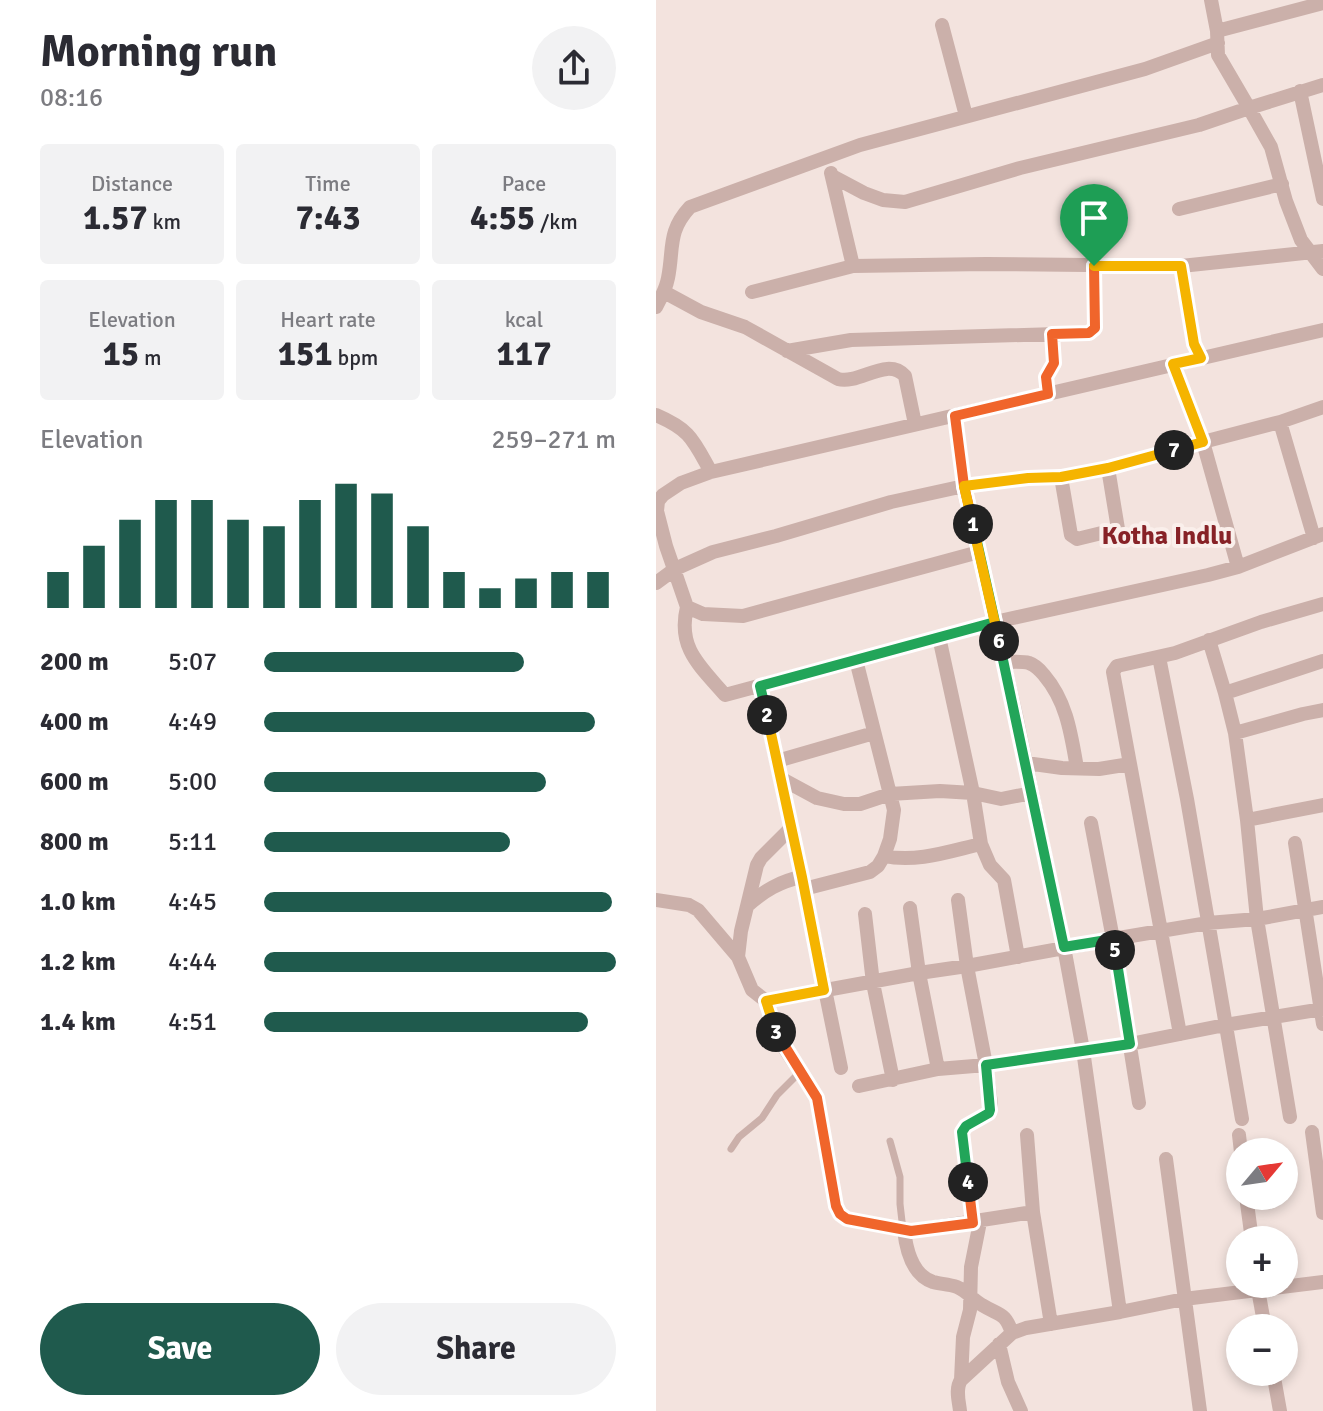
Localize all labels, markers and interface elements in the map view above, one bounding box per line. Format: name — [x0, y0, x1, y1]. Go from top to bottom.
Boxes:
text: Morning run — [40, 25, 277, 79]
button: share — [532, 26, 616, 110]
text: 08:16 — [40, 82, 103, 114]
text: Distance — [91, 170, 173, 197]
text: Time — [305, 170, 351, 197]
text: Pace — [502, 170, 546, 197]
pin — [1060, 184, 1128, 266]
icon: arrive — [1072, 196, 1116, 240]
text: 1.57 — [83, 197, 148, 239]
text: 7:43 — [295, 197, 361, 239]
text: 4:55 — [470, 197, 535, 239]
text: km — [148, 208, 181, 235]
text: /km — [535, 208, 578, 235]
text: Elevation — [88, 306, 176, 333]
text: Heart rate — [280, 306, 376, 333]
text: kcal — [505, 306, 543, 333]
text: 15 — [102, 333, 139, 375]
text: 151 — [278, 333, 333, 375]
text: 117 — [496, 333, 552, 375]
text: m — [139, 344, 162, 371]
text: bpm — [333, 344, 378, 371]
text: Elevation — [40, 424, 144, 456]
text: 259–271 m — [492, 424, 616, 456]
pin: 7 — [1154, 430, 1194, 470]
text: 7 — [1168, 436, 1180, 463]
pin: 1 — [953, 504, 993, 544]
text: 1 — [967, 510, 979, 537]
district label: Kotha Indlu — [1102, 520, 1232, 552]
pin: 6 — [979, 621, 1019, 661]
text: 6 — [993, 627, 1005, 654]
text: 200 m — [40, 646, 109, 678]
text: 5:07 — [168, 646, 217, 678]
pin: 2 — [747, 695, 787, 735]
text: 2 — [761, 701, 773, 728]
text: 400 m — [40, 706, 109, 738]
text: 4:49 — [168, 706, 217, 738]
text: 600 m — [40, 766, 109, 798]
text: 5:00 — [168, 766, 217, 798]
text: 800 m — [40, 826, 109, 858]
text: 5:11 — [168, 826, 217, 858]
text: 1.0 km — [40, 886, 116, 918]
text: 4:45 — [168, 886, 217, 918]
pin: 5 — [1095, 930, 1135, 970]
text: 5 — [1109, 936, 1121, 963]
text: 1.2 km — [40, 946, 116, 978]
text: 4:44 — [168, 946, 217, 978]
text: 1.4 km — [40, 1006, 116, 1038]
text: 4:51 — [168, 1006, 217, 1038]
pin: 3 — [756, 1012, 796, 1052]
text: 3 — [770, 1018, 782, 1045]
north arrow — [1226, 1138, 1298, 1210]
map controls — [1226, 1138, 1298, 1386]
pin: 4 — [948, 1162, 988, 1202]
text: 4 — [962, 1168, 974, 1195]
button: + — [1226, 1226, 1298, 1298]
button: Save — [40, 1303, 320, 1395]
button: Share — [336, 1303, 616, 1395]
button: − — [1226, 1314, 1298, 1386]

